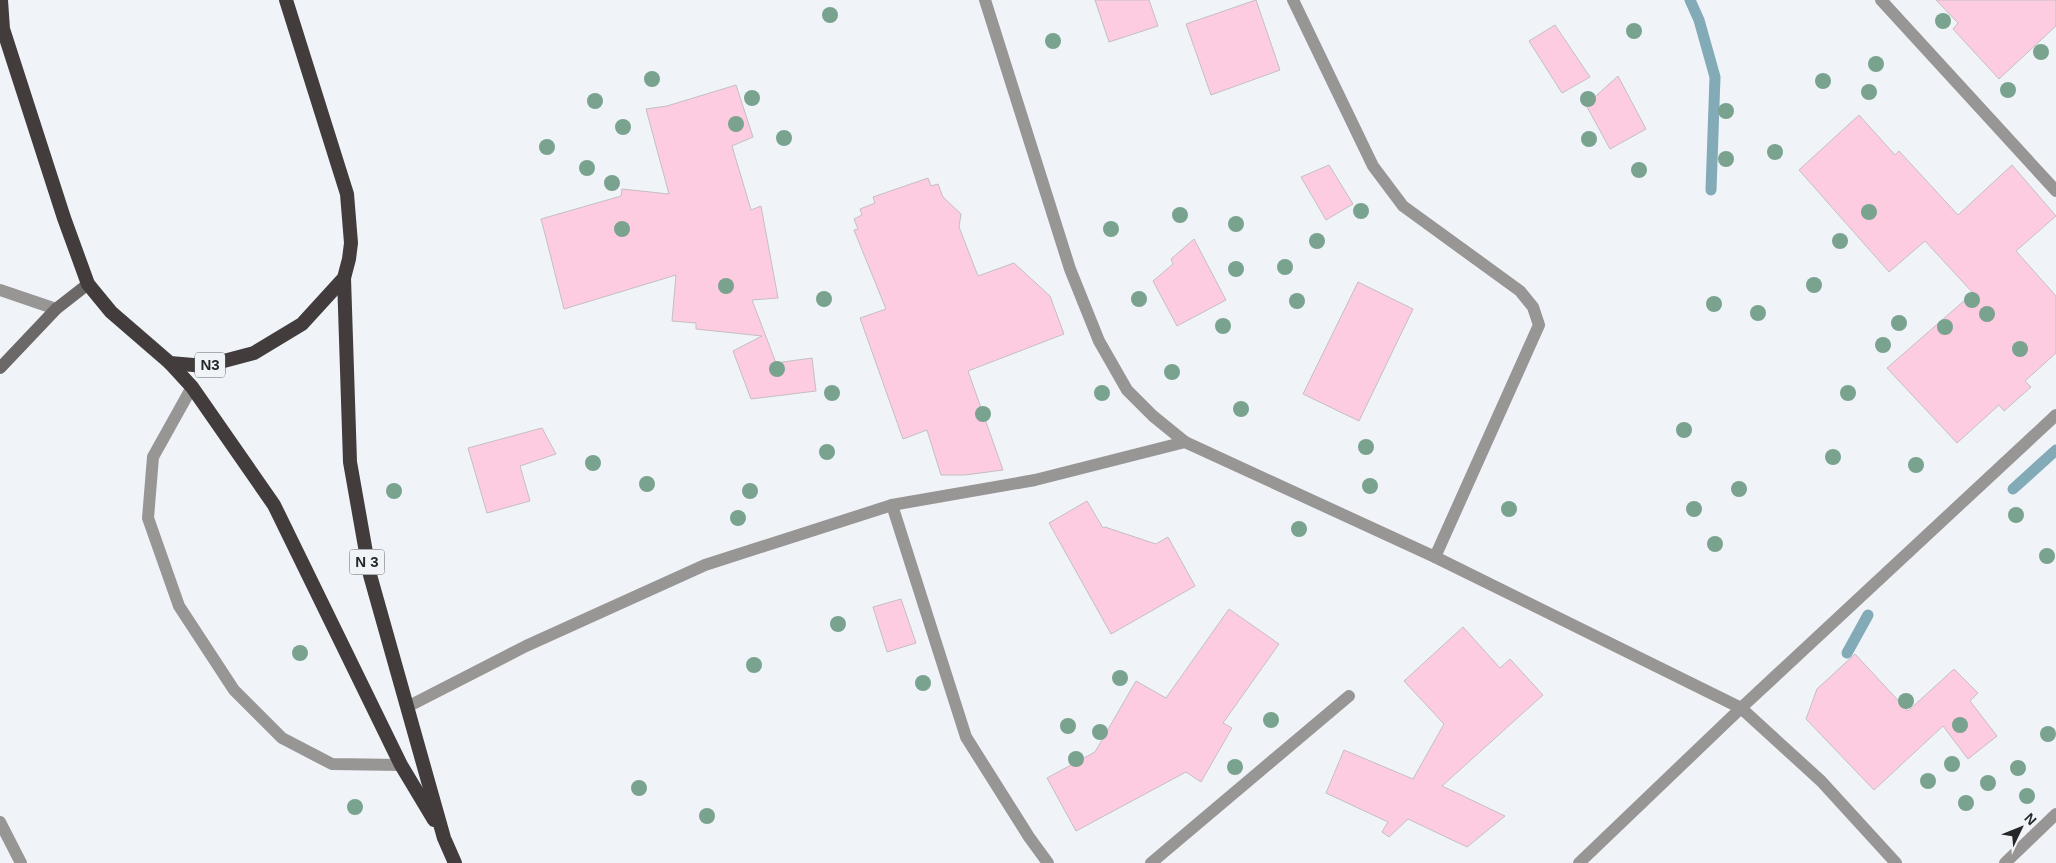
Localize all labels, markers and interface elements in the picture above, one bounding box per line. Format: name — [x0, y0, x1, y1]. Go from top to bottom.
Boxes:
road number: N3 — [195, 352, 225, 378]
road number: N 3 — [350, 550, 384, 574]
north arrow — [1996, 803, 2046, 853]
text: N — [2021, 810, 2040, 828]

